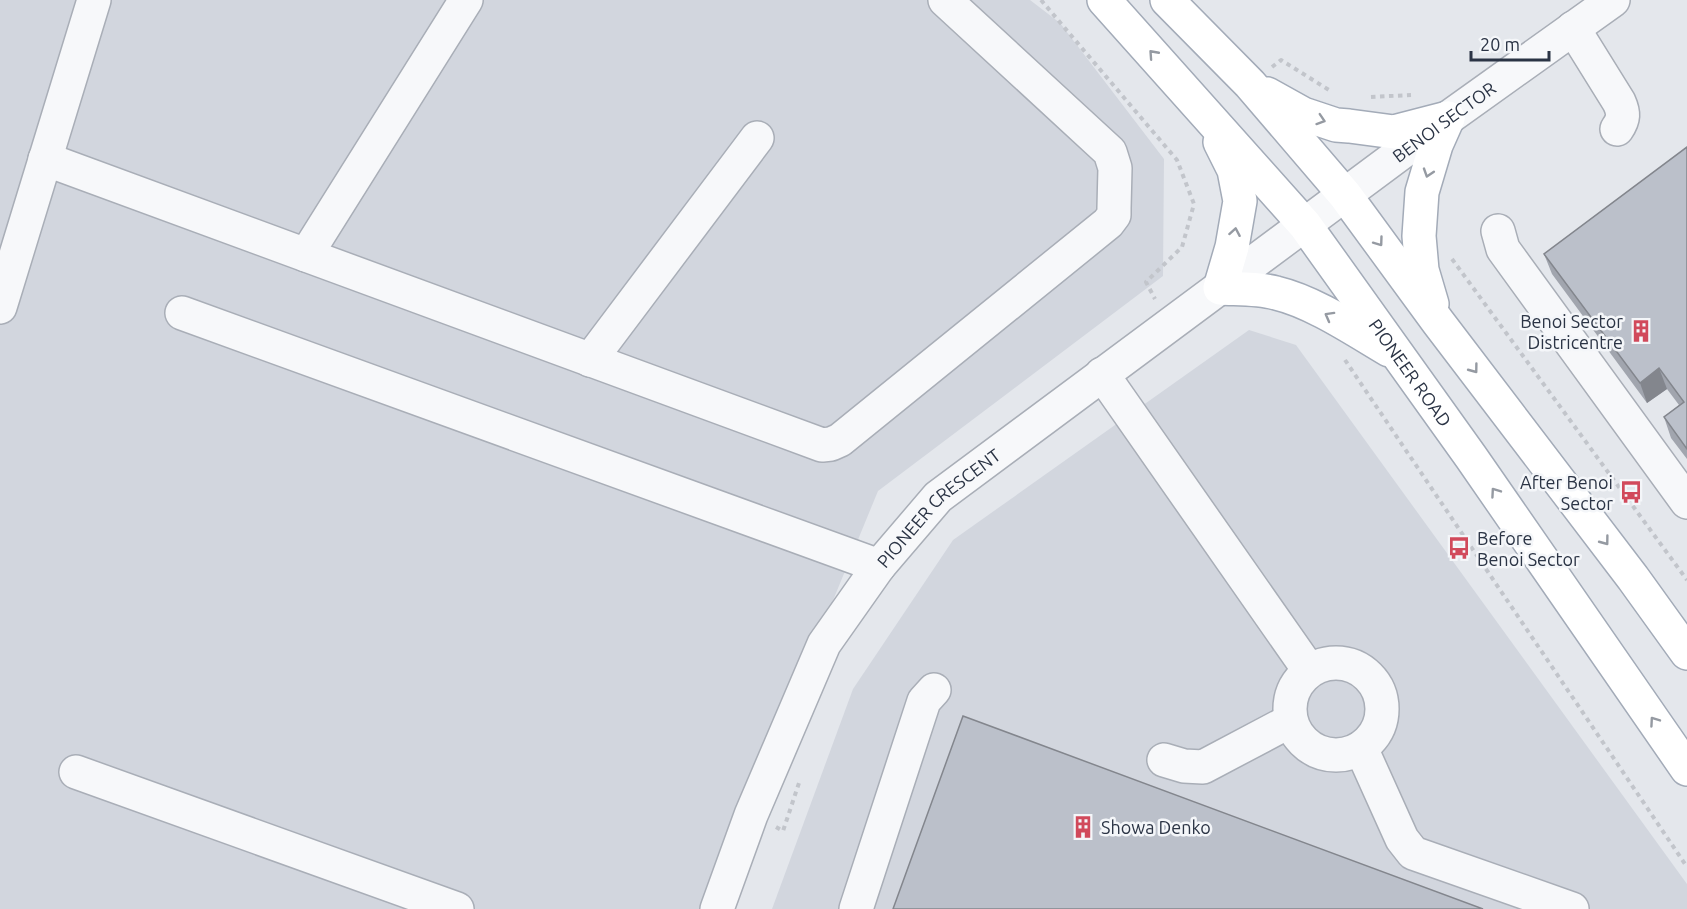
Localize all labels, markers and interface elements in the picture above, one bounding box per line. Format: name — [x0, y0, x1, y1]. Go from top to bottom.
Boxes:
scale bar — [1471, 24, 1549, 62]
text: 20 m — [1480, 34, 1520, 54]
one-way arrow — [1149, 50, 1160, 61]
street label: BENOI SECTOR — [1388, 77, 1499, 166]
one-way arrow — [1315, 113, 1326, 126]
one-way arrow — [1423, 167, 1435, 178]
one-way arrow — [1228, 227, 1241, 237]
one-way arrow — [1372, 236, 1383, 247]
place label: Benoi Sector Districentre — [1520, 311, 1623, 352]
one-way arrow — [1325, 312, 1335, 323]
street label: PIONEER ROAD — [1365, 315, 1456, 430]
building icon: Benoi Sector Districentre — [1628, 318, 1654, 344]
one-way arrow — [1466, 362, 1477, 373]
street label: PIONEER CRESCENT — [873, 444, 1004, 571]
place label: After Benoi Sector — [1520, 472, 1613, 513]
bus stop icon: After Benoi Sector — [1618, 479, 1644, 505]
one-way arrow — [1491, 487, 1502, 498]
place label: Before Benoi Sector — [1477, 528, 1580, 569]
one-way arrow — [1597, 534, 1608, 545]
bus stop icon: Before Benoi Sector — [1446, 535, 1472, 561]
one-way arrow — [1650, 717, 1661, 728]
building icon: Showa Denko — [1070, 814, 1096, 840]
place label: Showa Denko — [1101, 817, 1211, 837]

